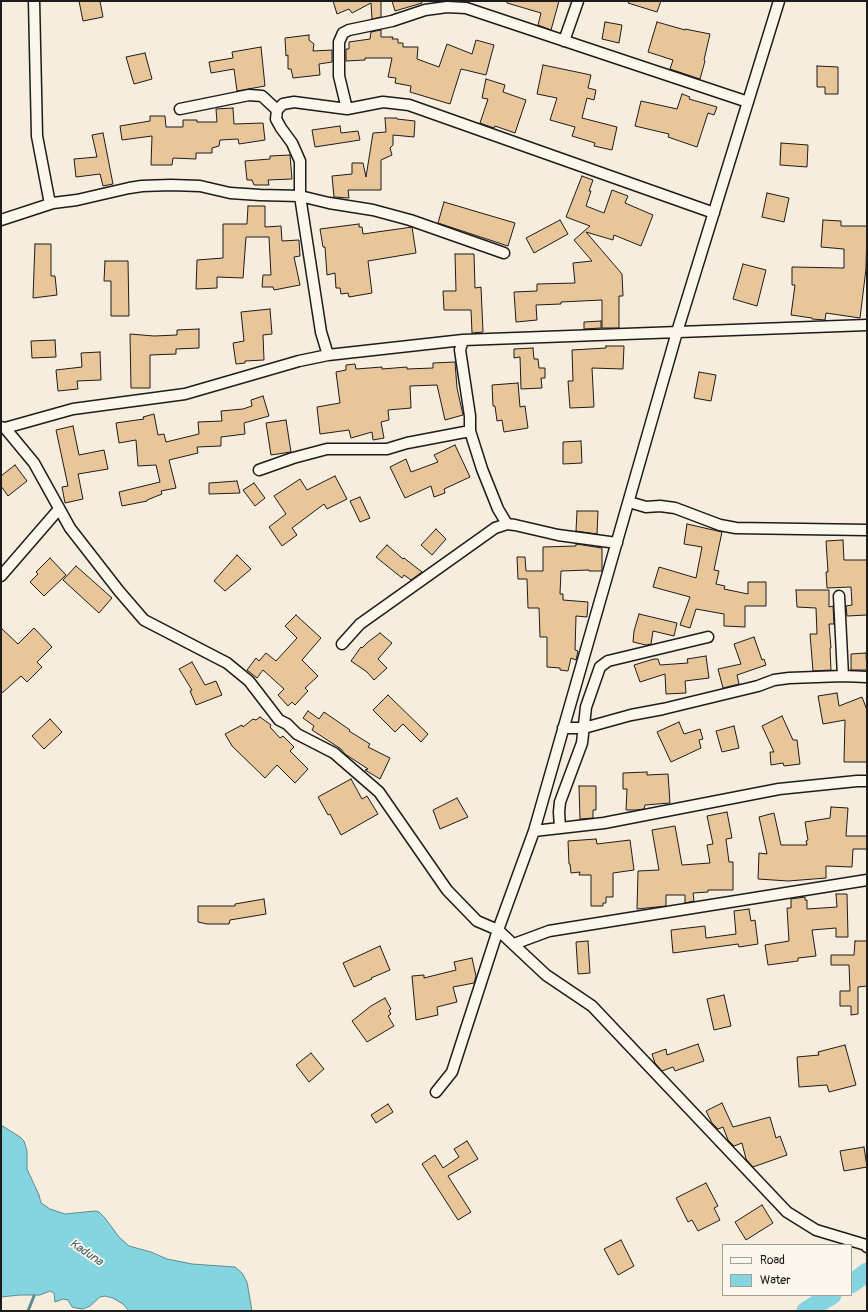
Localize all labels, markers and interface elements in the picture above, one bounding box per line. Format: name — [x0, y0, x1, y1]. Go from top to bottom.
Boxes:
water label: Kaduna — [67, 1237, 105, 1269]
legend — [722, 1244, 852, 1296]
text: Road — [760, 1253, 785, 1268]
text: Water — [760, 1273, 791, 1288]

